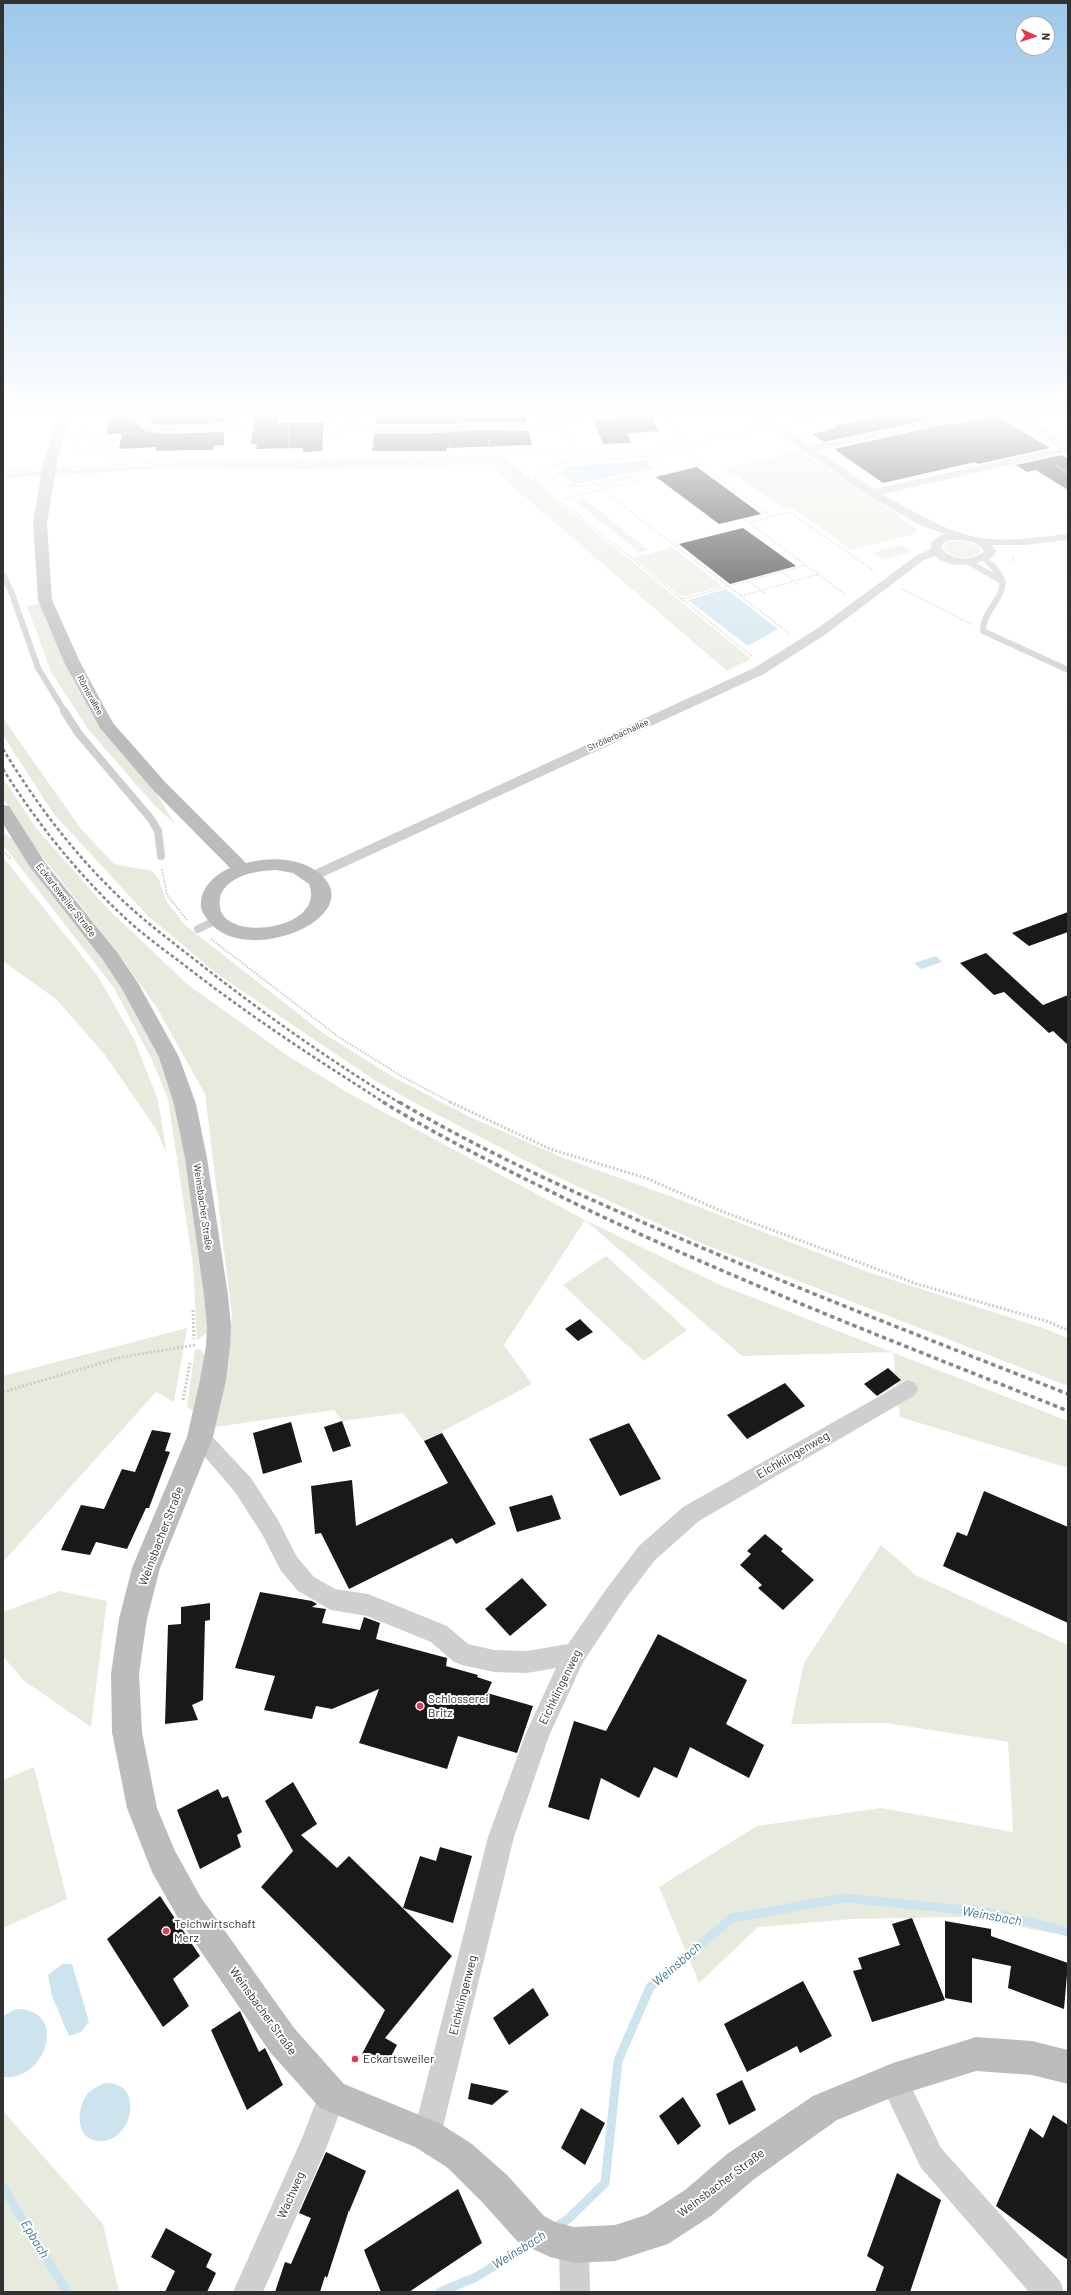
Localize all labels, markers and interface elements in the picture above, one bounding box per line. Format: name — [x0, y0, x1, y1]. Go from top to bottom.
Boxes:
north arrow — [1015, 16, 1055, 56]
text: N — [1040, 33, 1053, 41]
street label: Römerallee — [75, 673, 105, 717]
street label: Ströllerbachallee — [586, 717, 650, 753]
street label: Eckartsweiler Straße — [33, 861, 99, 939]
street label: Weinsbacher Straße — [191, 1163, 215, 1251]
street label: Eichklingenweg — [754, 1428, 832, 1482]
street label: Weinsbacher Straße — [135, 1484, 187, 1588]
street label: Eichklingenweg — [536, 1647, 584, 1727]
place label: Schlosserei Britz — [428, 1692, 489, 1720]
marker: Schlosserei Britz — [415, 1701, 425, 1711]
water label: Weinsbach — [961, 1903, 1023, 1929]
place label: Teichwirtschaft Merz — [174, 1917, 256, 1945]
marker: Teichwirtschaft Merz — [161, 1926, 171, 1936]
water label: Weinsbach — [649, 1938, 705, 1990]
street label: Eichklingenweg — [446, 1954, 480, 2036]
street label: Weinsbacher Straße — [226, 1964, 300, 2058]
place label: Eckartsweiler — [363, 2052, 434, 2066]
marker: Eckartsweiler — [350, 2054, 360, 2064]
street label: Weinsbacher Straße — [675, 2146, 767, 2220]
street label: Wachweg — [274, 2169, 308, 2221]
water label: Epbach — [18, 2217, 52, 2261]
water label: Weinsbach — [489, 2227, 549, 2273]

